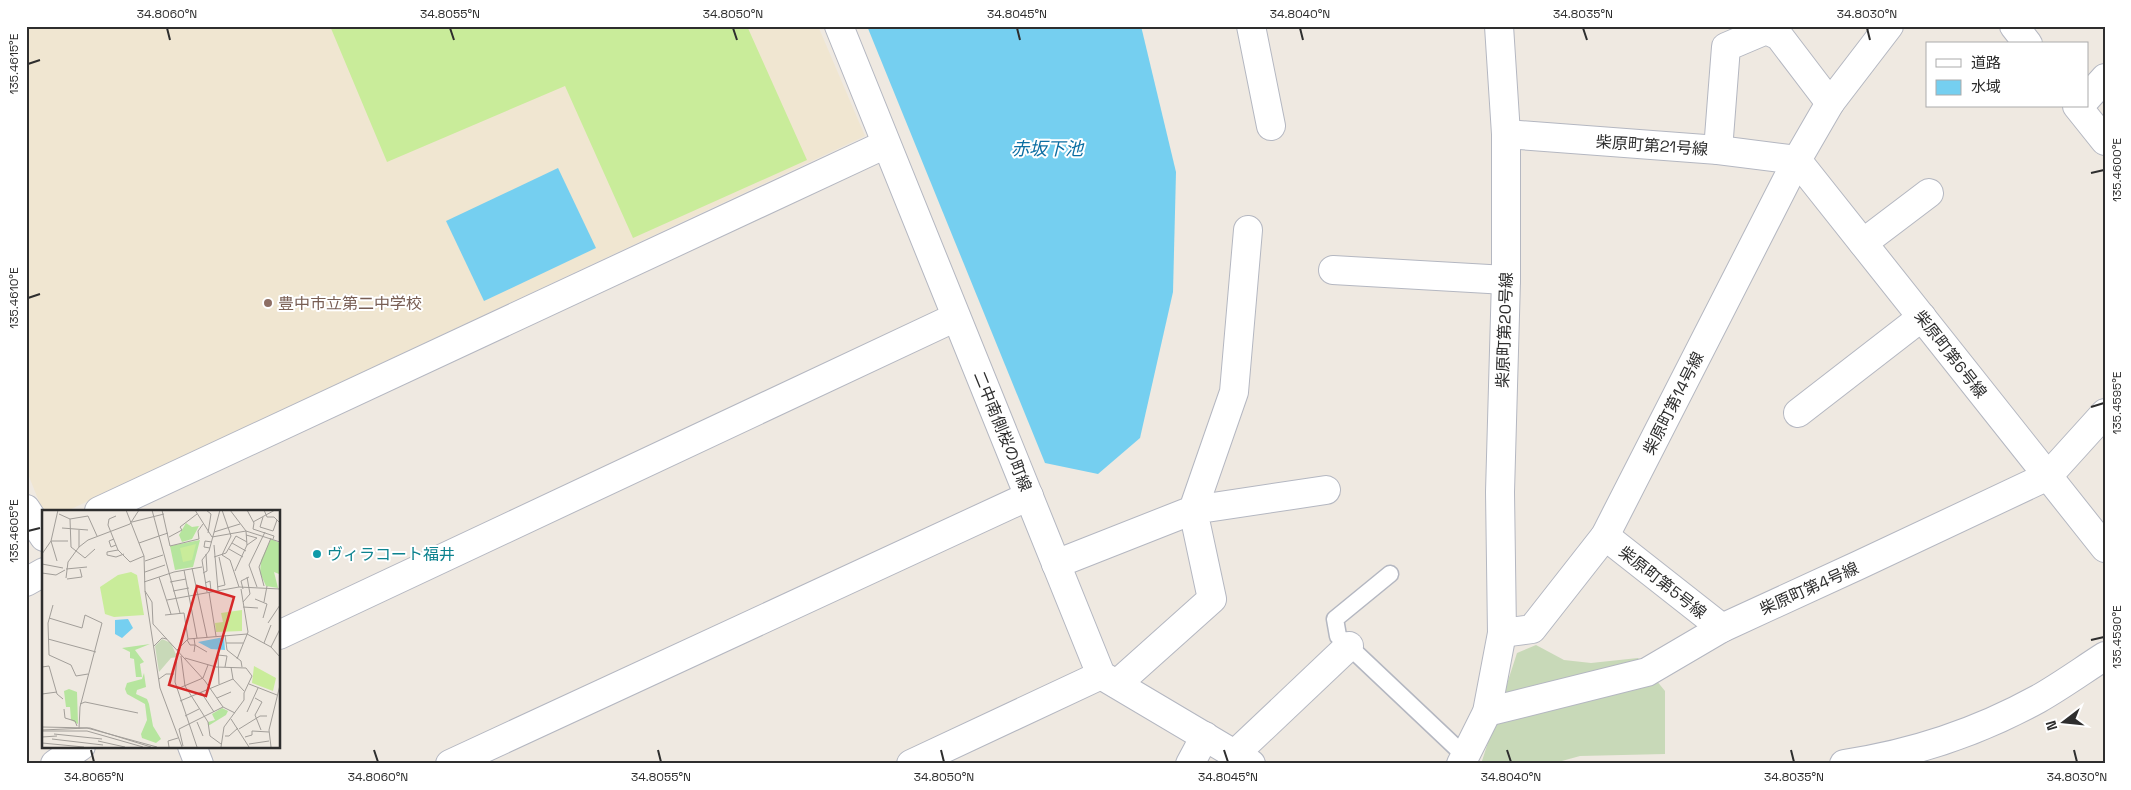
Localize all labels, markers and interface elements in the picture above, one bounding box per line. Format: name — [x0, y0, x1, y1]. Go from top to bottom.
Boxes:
text: 34.8060°N — [137, 6, 197, 22]
text: 34.8055°N — [420, 6, 480, 22]
text: 34.8050°N — [703, 6, 763, 22]
text: 34.8045°N — [987, 6, 1047, 22]
text: 34.8040°N — [1270, 6, 1330, 22]
text: 34.8035°N — [1553, 6, 1613, 22]
text: 34.8030°N — [1837, 6, 1897, 22]
text: 135.4615°E — [6, 33, 22, 94]
legend — [1926, 42, 2088, 108]
text: 道路 — [1971, 53, 2001, 72]
text: 水域 — [1971, 77, 2001, 96]
street label: 柴原町第21号線 — [1595, 131, 1709, 160]
water label: 赤坂下池 — [1011, 137, 1085, 160]
text: 135.4600°E — [2109, 138, 2125, 202]
text: 135.4610°E — [6, 267, 22, 329]
street label: 柴原町第20号線 — [1492, 272, 1517, 388]
place label: 豊中市立第二中学校 — [278, 293, 422, 314]
marker: 豊中市立第二中学校 — [262, 297, 274, 309]
street label: 柴原町第6号線 — [1910, 306, 1991, 402]
street label: 柴原町第14号線 — [1639, 348, 1708, 458]
street label: 二中南側桜の町線 — [969, 368, 1036, 494]
text: 135.4595°E — [2109, 371, 2125, 435]
text: 135.4605°E — [6, 499, 22, 563]
inset map — [42, 510, 280, 748]
street label: 柴原町第5号線 — [1615, 542, 1711, 623]
place label: ヴィラコート福井 — [327, 544, 455, 565]
marker: ヴィラコート福井 — [311, 548, 323, 560]
street label: 柴原町第4号線 — [1757, 557, 1862, 620]
text: 135.4590°E — [2109, 605, 2125, 669]
north arrow — [2038, 698, 2088, 748]
text: N — [2042, 719, 2061, 733]
text: 34.8065°N — [64, 769, 124, 785]
text: 34.8060°N — [348, 769, 408, 785]
text: 34.8055°N — [631, 769, 691, 785]
text: 34.8050°N — [914, 769, 974, 785]
text: 34.8045°N — [1198, 769, 1258, 785]
text: 34.8040°N — [1481, 769, 1541, 785]
text: 34.8035°N — [1764, 769, 1824, 785]
text: 34.8030°N — [2047, 769, 2107, 785]

